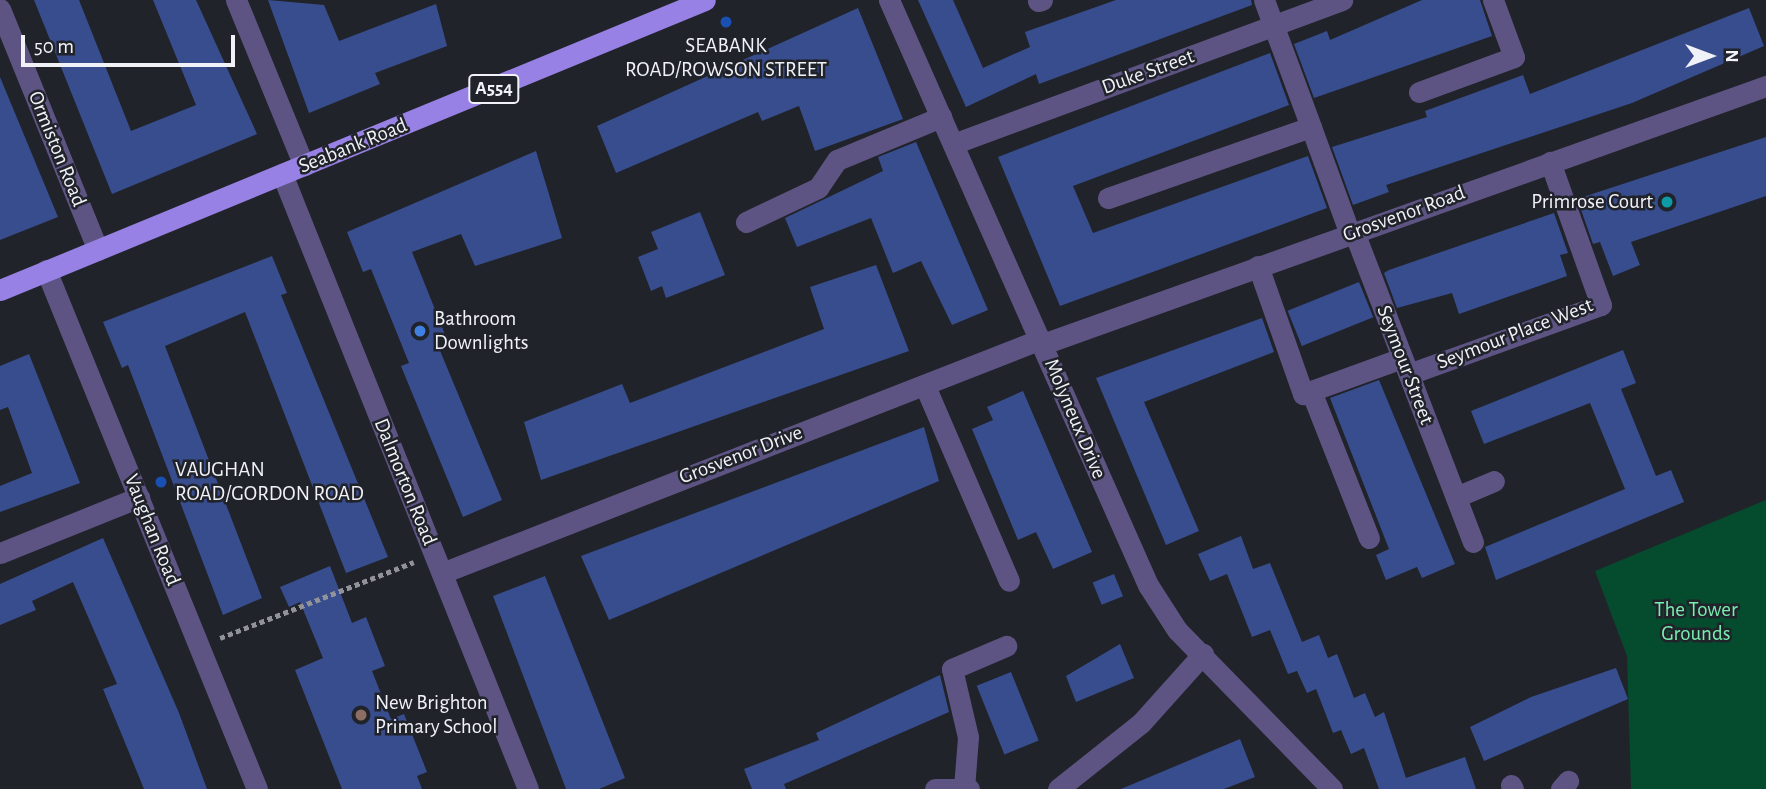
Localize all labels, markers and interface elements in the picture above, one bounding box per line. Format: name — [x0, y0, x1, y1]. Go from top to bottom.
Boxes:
marker: SEABANK ROAD/ROWSON STREET — [718, 14, 734, 30]
scale bar — [24, 21, 238, 65]
north arrow — [1675, 21, 1745, 91]
place label: SEABANK ROAD/ROWSON STREET — [625, 33, 827, 83]
text: 50 m — [34, 36, 74, 57]
street label: Duke Street — [1099, 44, 1197, 100]
text: N — [1722, 49, 1741, 63]
road number: A554 — [468, 74, 520, 104]
street label: Ormiston Road — [22, 88, 92, 210]
street label: Seabank Road — [295, 113, 411, 179]
street label: Grosvenor Road — [1339, 180, 1469, 248]
place label: Primrose Court — [1531, 189, 1653, 215]
marker: Primrose Court — [1659, 194, 1675, 210]
street label: Seymour Place West — [1433, 293, 1597, 375]
street label: Seymour Street — [1371, 302, 1439, 428]
place label: Bathroom Downlights — [434, 306, 528, 356]
marker: Bathroom Downlights — [412, 323, 428, 339]
street label: Molyneux Drive — [1038, 355, 1112, 483]
street label: Dalmorton Road — [368, 415, 442, 549]
street label: Grosvenor Drive — [676, 420, 806, 490]
place label: VAUGHAN ROAD/GORDON ROAD — [175, 457, 364, 507]
street label: Vaughan Road — [118, 471, 186, 589]
marker: VAUGHAN ROAD/GORDON ROAD — [153, 474, 169, 490]
park label: The Tower Grounds — [1654, 597, 1738, 647]
place label: New Brighton Primary School — [375, 690, 498, 740]
marker: New Brighton Primary School — [353, 707, 369, 723]

